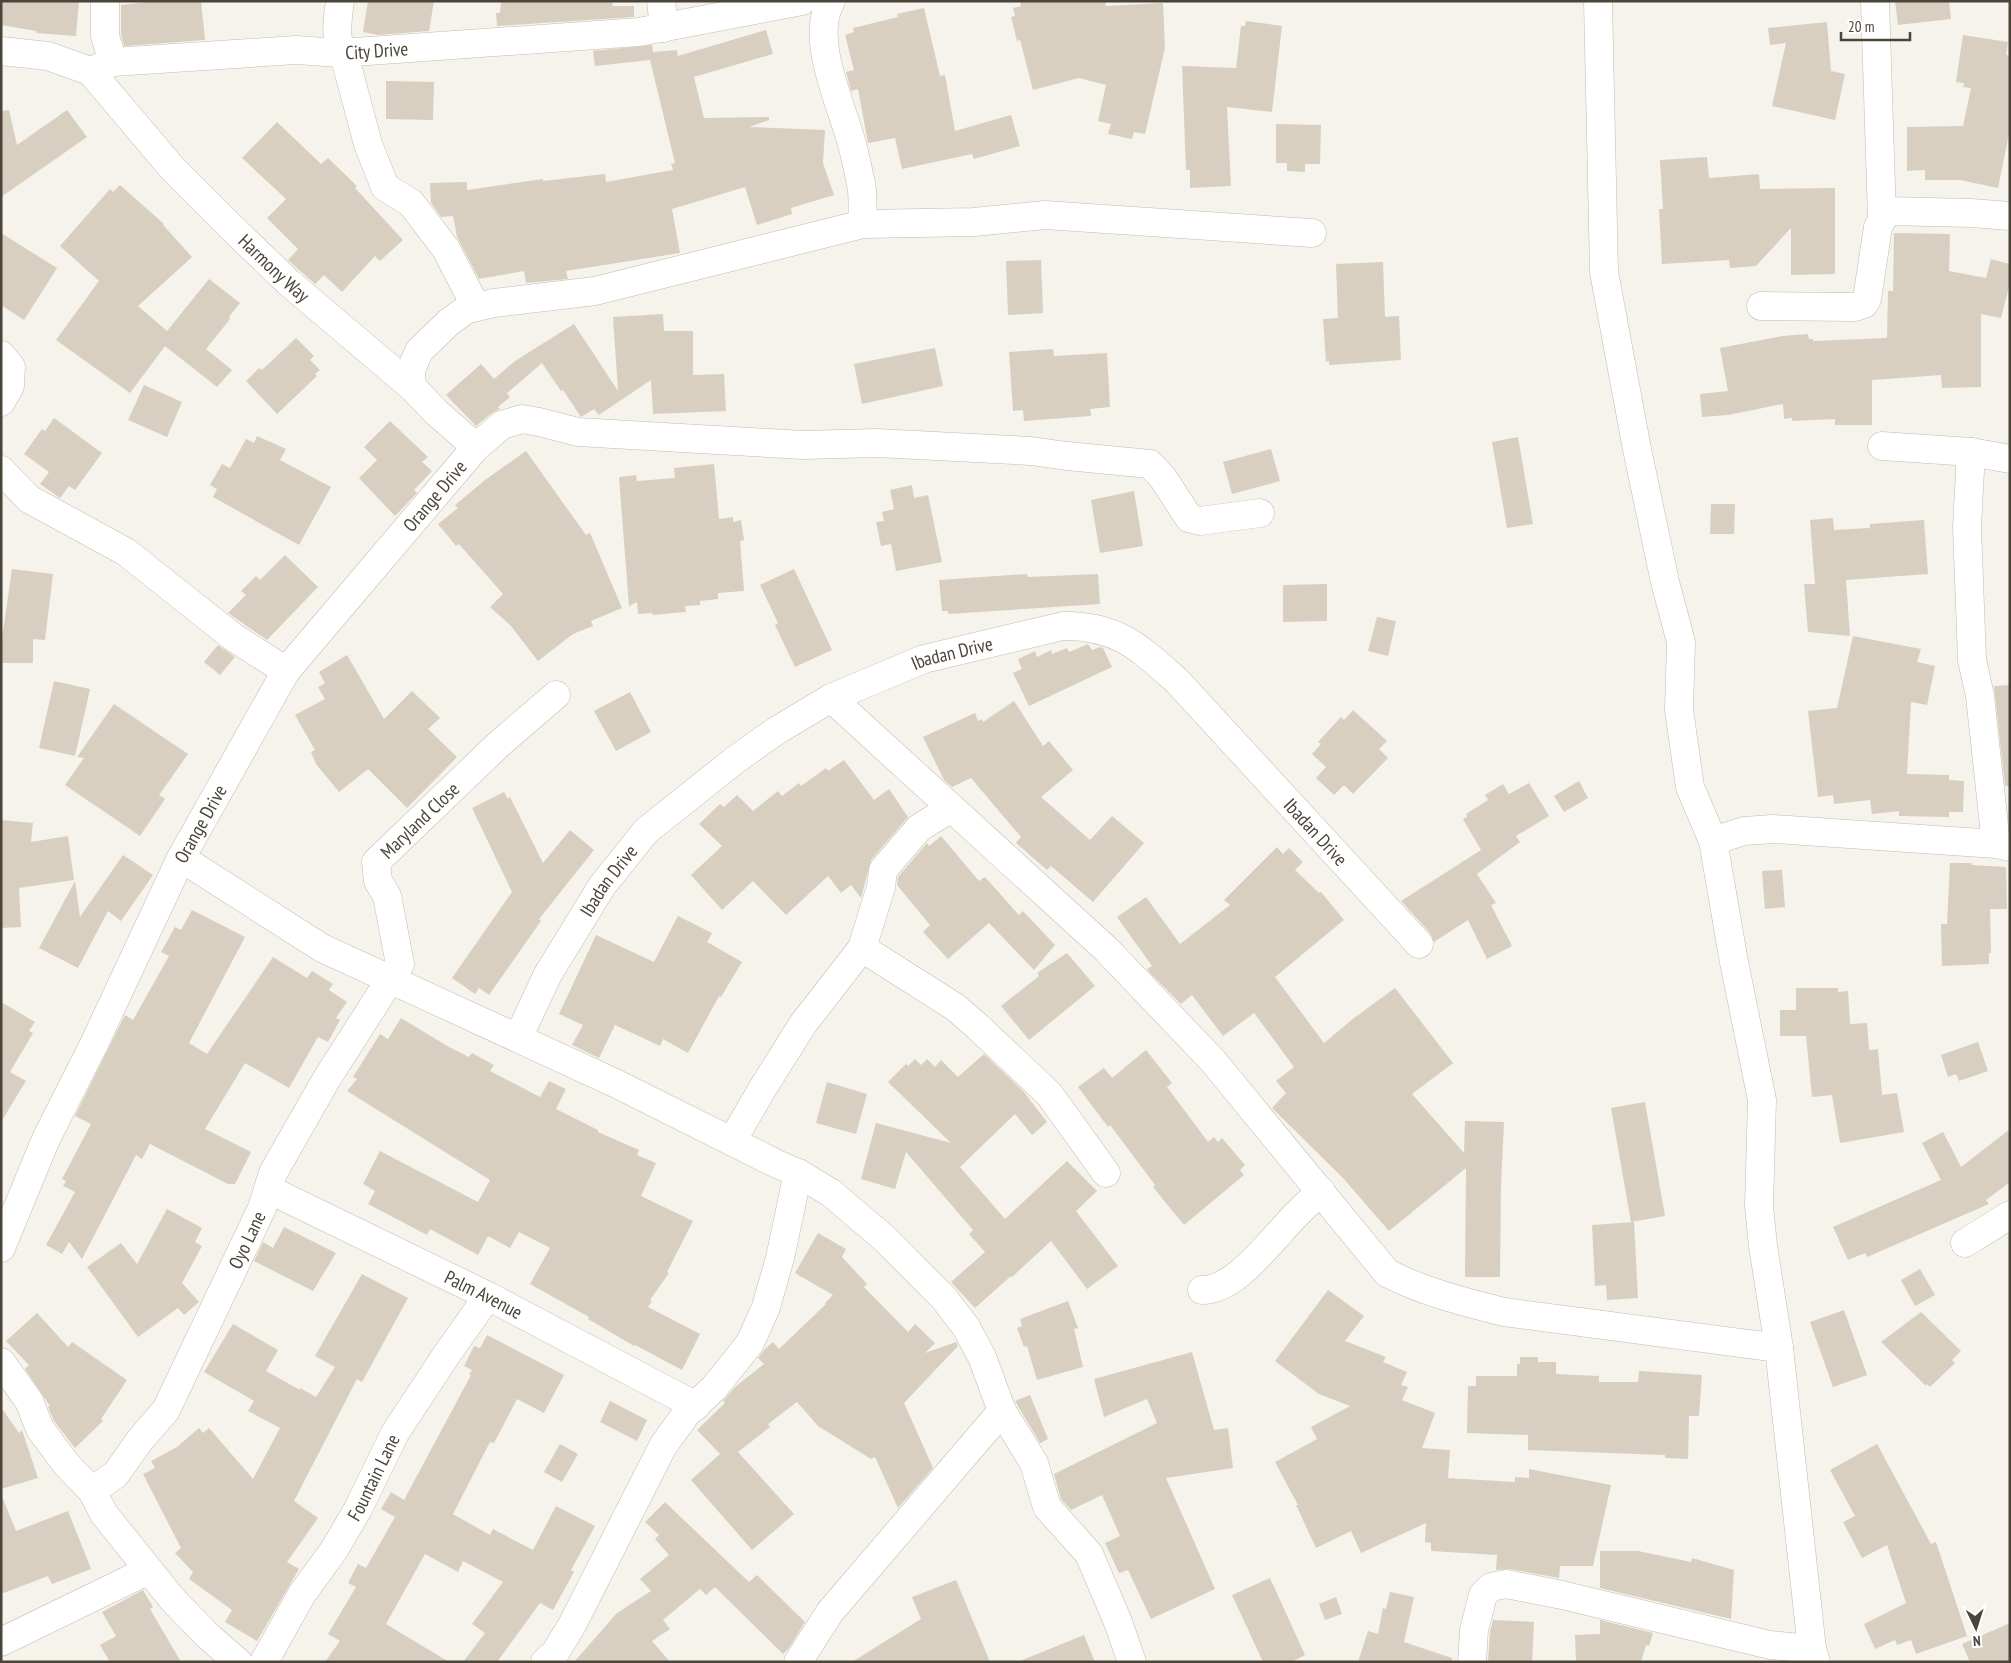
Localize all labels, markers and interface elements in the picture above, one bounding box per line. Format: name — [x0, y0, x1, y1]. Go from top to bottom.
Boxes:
scale bar — [1841, 10, 1910, 42]
text: 20 m — [1848, 17, 1874, 36]
street label: City Drive — [344, 36, 409, 65]
street label: Harmony Way — [233, 229, 315, 308]
street label: Orange Drive — [398, 455, 472, 536]
street label: Ibadan Drive — [907, 631, 995, 675]
street label: Maryland Close — [375, 777, 464, 864]
street label: Orange Drive — [169, 780, 232, 867]
street label: Ibadan Drive — [1279, 793, 1353, 871]
street label: Ibadan Drive — [574, 840, 642, 921]
street label: Oyo Lane — [223, 1207, 271, 1273]
street label: Palm Avenue — [441, 1265, 527, 1324]
street label: Fountain Lane — [342, 1430, 405, 1525]
north arrow — [1951, 1603, 2001, 1653]
text: N — [1973, 1632, 1981, 1650]

